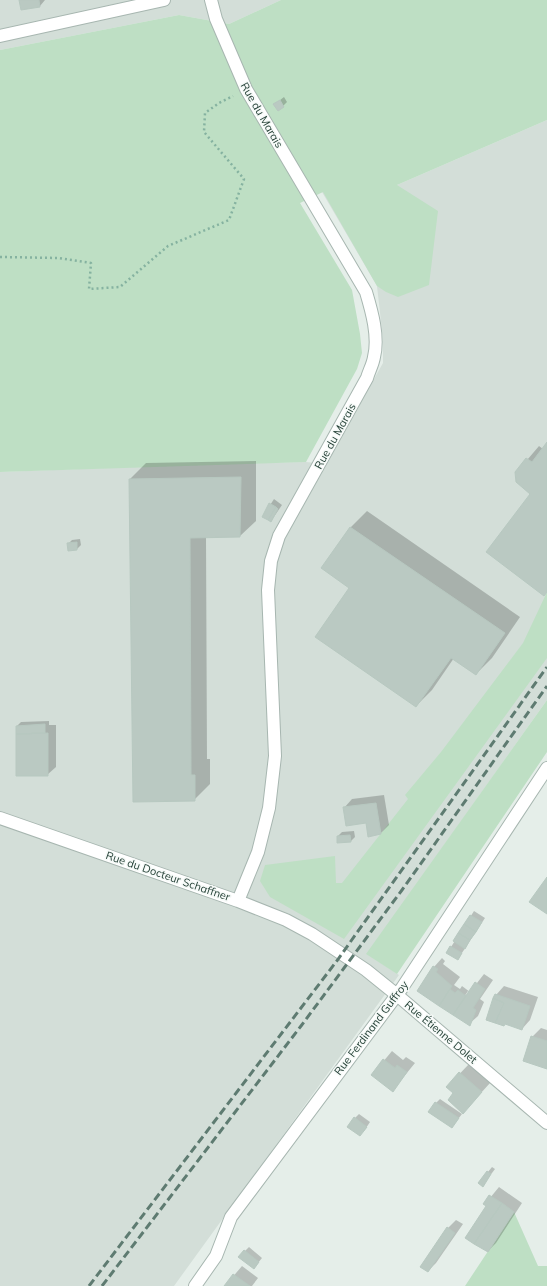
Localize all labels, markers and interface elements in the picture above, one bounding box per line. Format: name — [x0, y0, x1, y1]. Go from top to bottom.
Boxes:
street label: Rue du Marais — [238, 80, 286, 150]
street label: Rue du Marais — [311, 401, 359, 471]
street label: Rue du Docteur Schaffner — [104, 848, 232, 904]
street label: Rue Ferdinand Guffroy — [331, 978, 411, 1078]
street label: Rue Étienne Dolet — [402, 998, 480, 1067]

